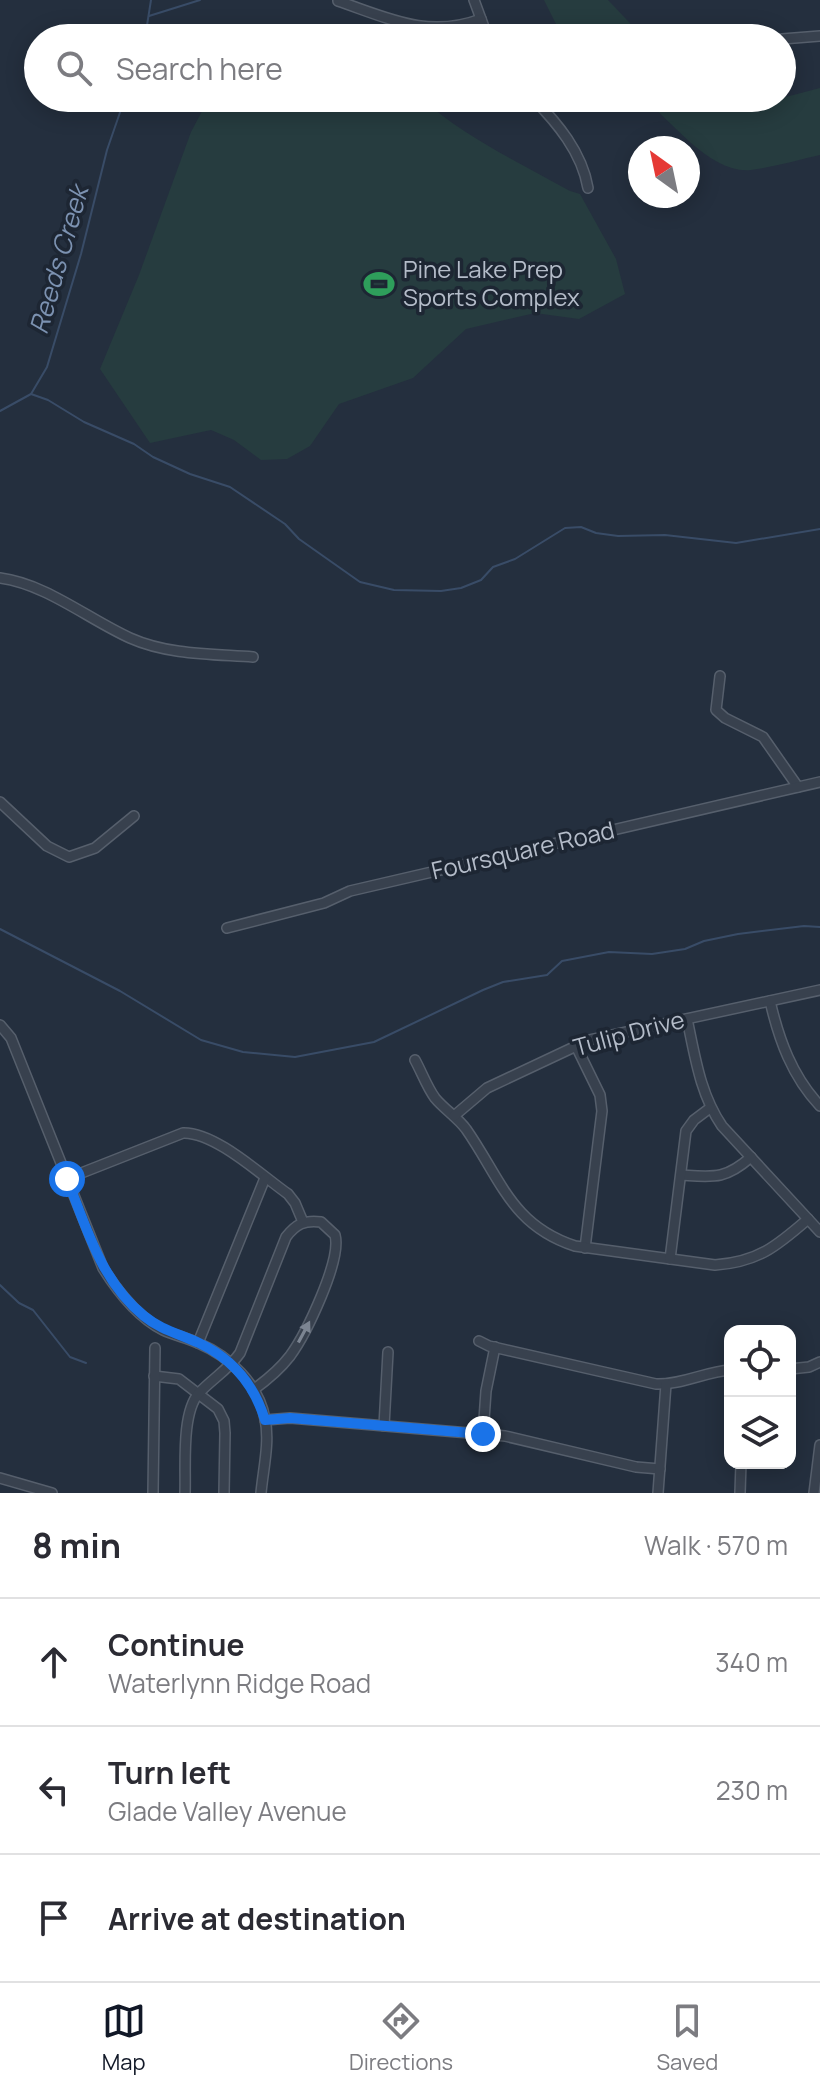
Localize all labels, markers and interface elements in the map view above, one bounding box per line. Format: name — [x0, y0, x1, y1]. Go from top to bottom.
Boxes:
search box — [24, 24, 796, 112]
icon: search — [52, 46, 96, 90]
text: Search here — [116, 48, 283, 89]
north arrow — [628, 136, 700, 208]
water label: Reeds Creek — [20, 178, 97, 338]
place label: Pine Lake Prep Sports Complex — [403, 252, 580, 313]
sports icon: Pine Lake Prep Sports Complex — [362, 267, 396, 301]
street label: Foursquare Road — [428, 812, 617, 887]
street label: Tulip Drive — [569, 1002, 688, 1063]
route start — [49, 1161, 85, 1197]
one-way arrow — [298, 1320, 311, 1343]
map controls — [724, 1325, 796, 1469]
button: locate — [724, 1325, 796, 1397]
button: layers — [724, 1397, 796, 1469]
route end — [465, 1416, 501, 1452]
text: 8 min — [32, 1522, 121, 1568]
text: Walk · 570 m — [644, 1527, 788, 1563]
text: Continue — [108, 1624, 244, 1665]
icon: ahead — [32, 1640, 76, 1684]
text: 340 m — [715, 1644, 788, 1680]
text: Waterlynn Ridge Road — [108, 1665, 371, 1701]
text: Turn left — [108, 1752, 231, 1793]
icon: left — [32, 1768, 76, 1812]
text: 230 m — [716, 1772, 788, 1808]
text: Glade Valley Avenue — [108, 1793, 347, 1829]
icon: arrive — [32, 1896, 76, 1940]
text: Arrive at destination — [108, 1898, 406, 1939]
tab: Map — [102, 1999, 146, 2077]
tab: Directions — [349, 1999, 453, 2077]
tab: Saved — [656, 1999, 718, 2077]

